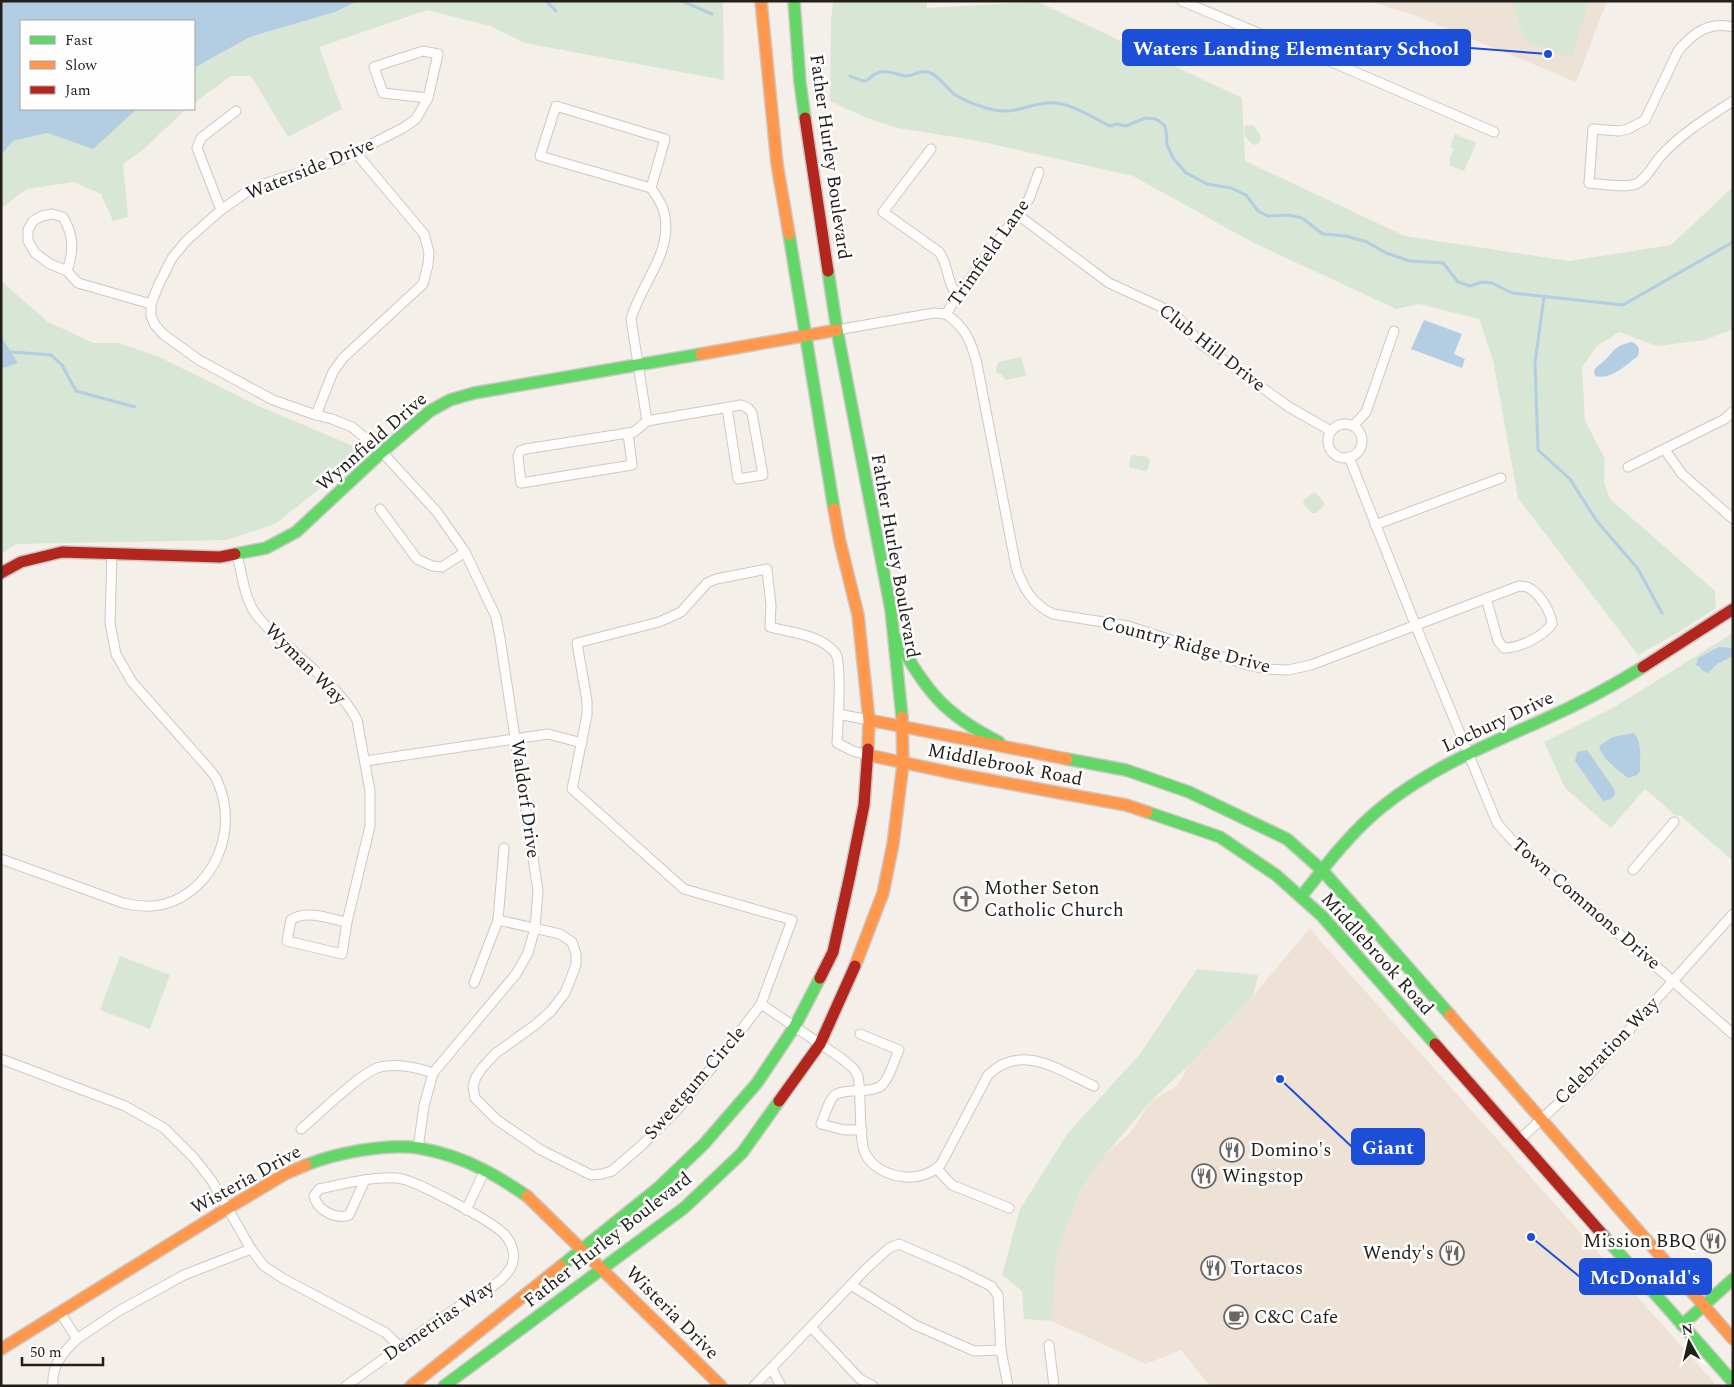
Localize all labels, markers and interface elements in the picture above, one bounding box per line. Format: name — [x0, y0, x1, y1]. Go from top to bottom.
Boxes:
legend — [20, 20, 195, 110]
text: Fast — [65, 29, 93, 52]
callout: Waters Landing Elementary School — [1123, 30, 1470, 65]
text: Waters Landing Elementary School — [1133, 34, 1459, 64]
street label: Father Hurley Boulevard — [801, 52, 859, 262]
text: Slow — [65, 54, 97, 77]
text: Jam — [65, 79, 91, 102]
street label: Waterside Drive — [241, 130, 379, 208]
street label: Trimfield Lane — [941, 193, 1037, 313]
street label: Club Hill Drive — [1152, 297, 1272, 399]
street label: Wynnfield Drive — [310, 385, 434, 499]
street label: Father Hurley Boulevard — [863, 452, 927, 660]
street label: Country Ridge Drive — [1098, 608, 1274, 682]
street label: Wyman Way — [257, 616, 353, 712]
street label: Locbury Drive — [1437, 683, 1559, 761]
street label: Middlebrook Road — [925, 736, 1085, 794]
street label: Waldorf Drive — [502, 738, 548, 860]
street label: Town Commons Drive — [1505, 831, 1667, 977]
place label: Mother Seton Catholic Church — [984, 874, 1124, 925]
church icon: Mother Seton Catholic Church — [953, 886, 979, 912]
street label: Middlebrook Road — [1314, 886, 1440, 1022]
street label: Celebration Way — [1548, 990, 1667, 1112]
street label: Sweetgum Circle — [637, 1019, 753, 1147]
callout: Giant — [1352, 1129, 1424, 1164]
text: Giant — [1362, 1133, 1414, 1163]
place label: Domino's — [1250, 1136, 1331, 1165]
restaurant icon: Domino's — [1219, 1137, 1245, 1163]
street label: Wisteria Drive — [185, 1138, 307, 1222]
place label: Wingstop — [1222, 1162, 1303, 1191]
restaurant icon: Wingstop — [1191, 1163, 1217, 1189]
street label: Father Hurley Boulevard — [517, 1165, 699, 1315]
place label: Mission BBQ — [1583, 1227, 1697, 1256]
restaurant icon: Mission BBQ — [1700, 1228, 1726, 1254]
place label: Wendy's — [1363, 1239, 1434, 1268]
restaurant icon: Wendy's — [1439, 1240, 1465, 1266]
place label: Tortacos — [1230, 1254, 1303, 1283]
restaurant icon: Tortacos — [1200, 1255, 1226, 1281]
street label: Wisteria Drive — [618, 1259, 726, 1367]
callout: McDonald's — [1580, 1259, 1711, 1294]
text: McDonald's — [1589, 1263, 1701, 1293]
street label: Demetrias Way — [378, 1273, 501, 1369]
place label: C&C Cafe — [1254, 1303, 1338, 1332]
cafe icon: C&C Cafe — [1223, 1304, 1249, 1330]
north arrow — [1664, 1317, 1714, 1367]
text: N — [1680, 1318, 1694, 1341]
scale bar — [22, 1334, 104, 1366]
text: 50 m — [30, 1341, 62, 1364]

